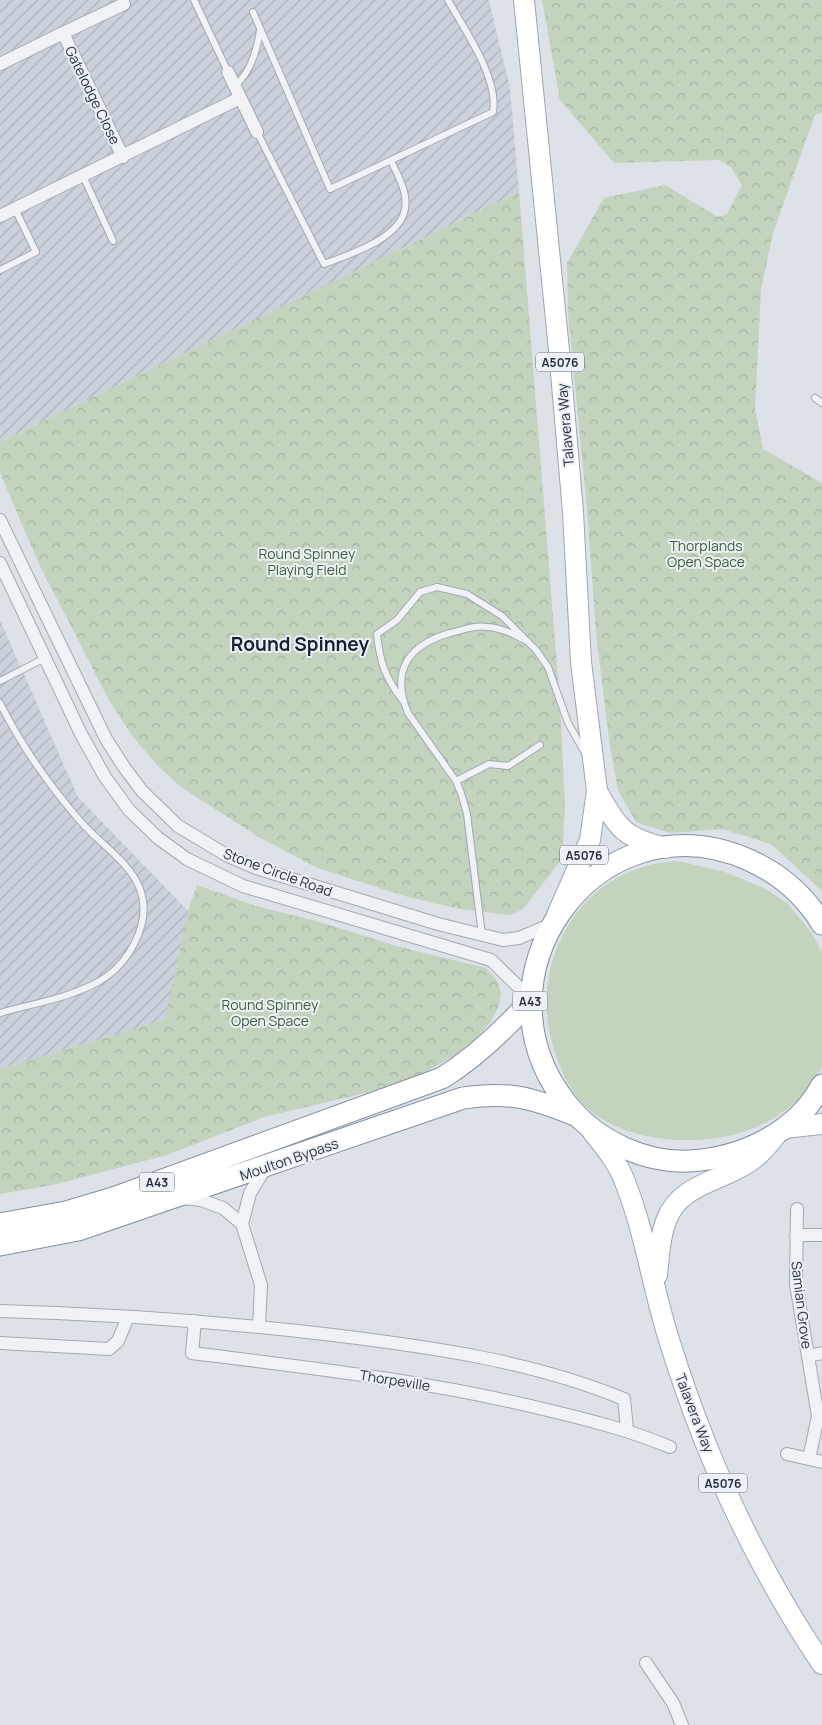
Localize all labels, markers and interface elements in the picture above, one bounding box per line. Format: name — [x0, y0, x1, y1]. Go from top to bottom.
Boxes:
street label: Gatelodge Close — [61, 43, 125, 147]
road number: A5076 — [536, 352, 584, 372]
street label: Talavera Way — [552, 382, 578, 467]
park label: Thorplands Open Space — [667, 536, 745, 571]
park label: Round Spinney Playing Field — [259, 544, 356, 579]
district label: Round Spinney — [231, 631, 370, 657]
street label: Stone Circle Road — [221, 843, 335, 901]
road number: A5076 — [560, 846, 608, 864]
road number: A43 — [512, 991, 548, 1010]
park label: Round Spinney Open Space — [222, 995, 319, 1030]
street label: Moulton Bypass — [237, 1133, 341, 1185]
road number: A43 — [140, 1172, 174, 1192]
street label: Samian Grove — [787, 1260, 817, 1350]
street label: Thorpeville — [358, 1365, 432, 1395]
street label: Talavera Way — [671, 1371, 719, 1456]
road number: A5076 — [699, 1474, 747, 1492]

